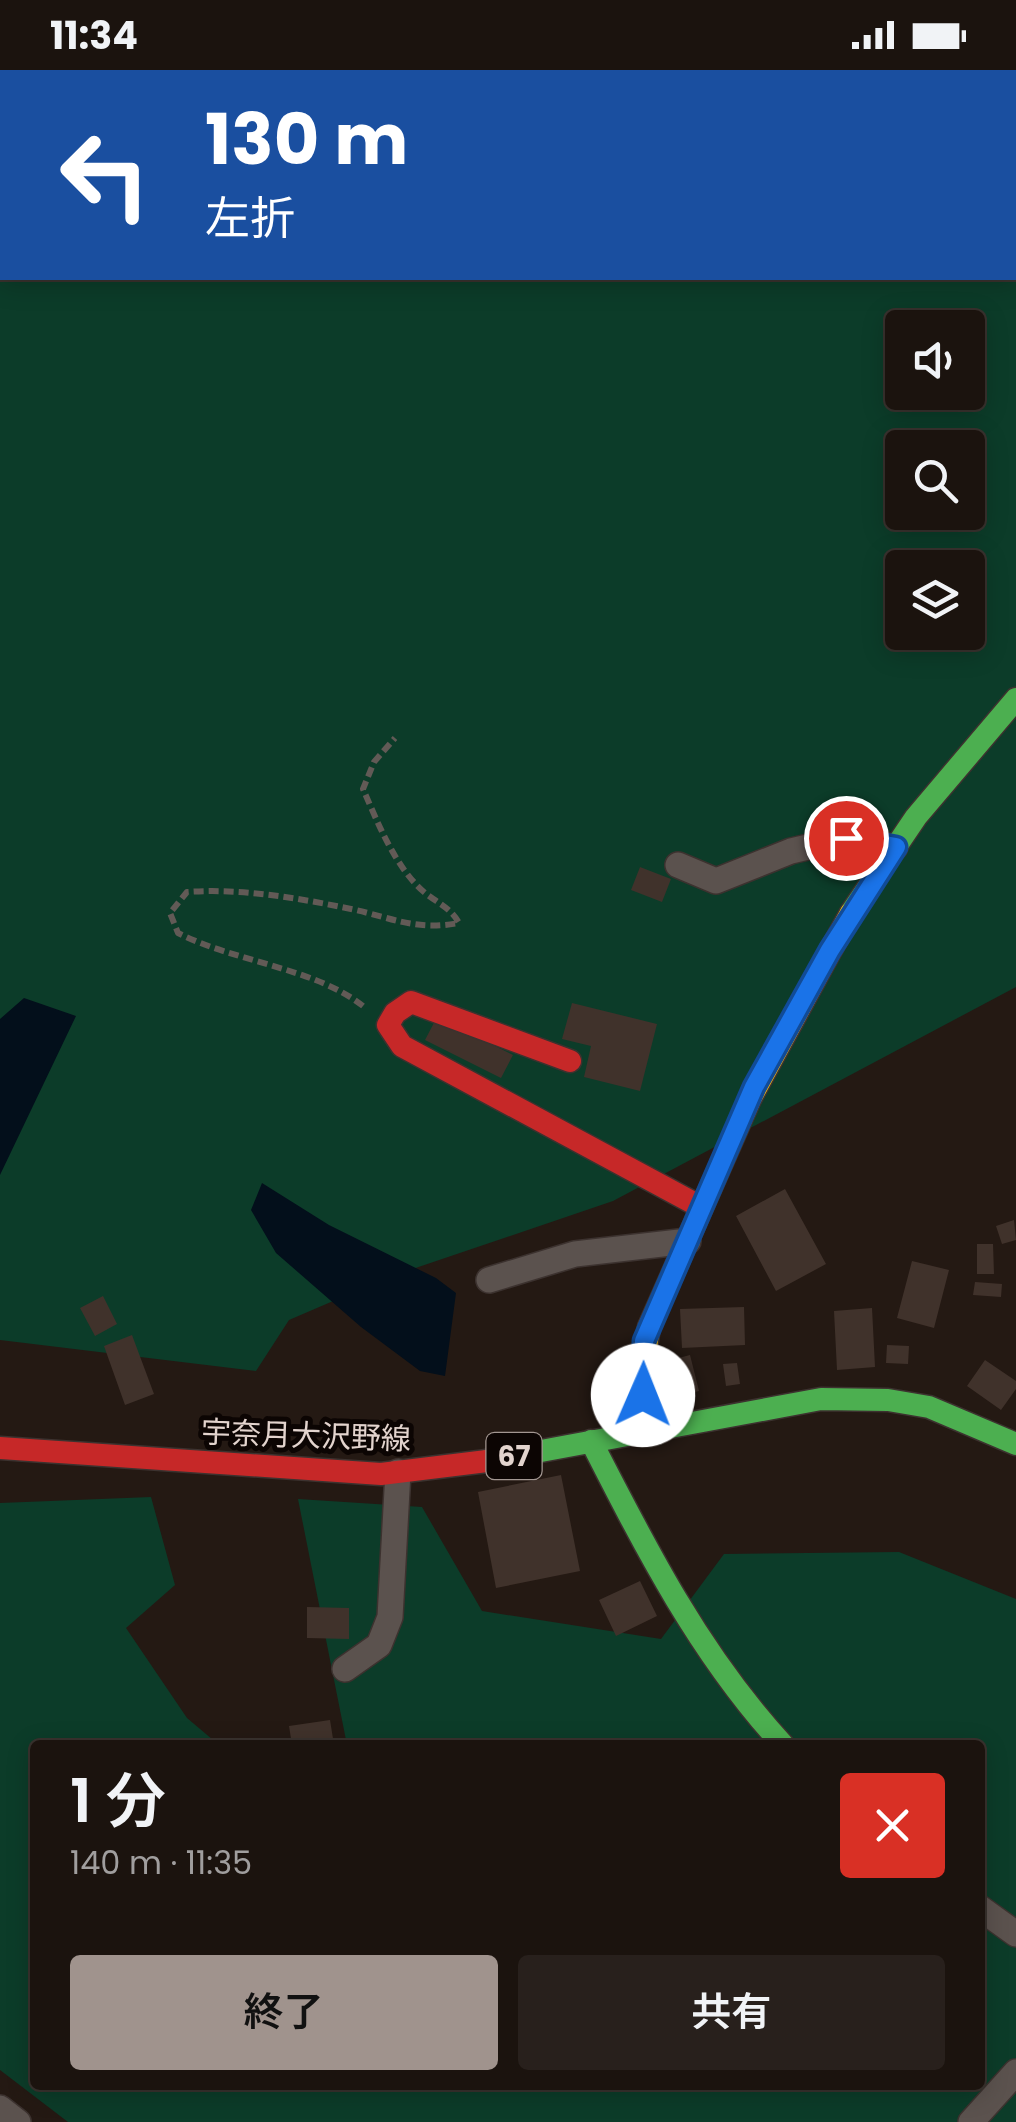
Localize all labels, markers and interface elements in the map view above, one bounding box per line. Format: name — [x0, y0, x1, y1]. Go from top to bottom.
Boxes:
text: 11:34 — [50, 9, 138, 62]
text: 130 m — [205, 90, 408, 189]
icon: left — [40, 110, 170, 240]
text: 左折 — [205, 187, 295, 250]
map controls — [885, 310, 985, 650]
button: sound — [885, 310, 985, 410]
button: search — [885, 430, 985, 530]
button: layers — [885, 550, 985, 650]
pin — [804, 796, 889, 881]
icon: arrive — [819, 811, 874, 866]
position arrow — [591, 1343, 695, 1447]
street label: 宇奈月大沢野線 — [200, 1410, 412, 1461]
road number: 67 — [486, 1433, 542, 1479]
text: 1 分 — [70, 1759, 166, 1843]
button: close — [840, 1773, 945, 1878]
text: 140 m · 11:35 — [70, 1840, 252, 1885]
button: 終了 — [70, 1955, 498, 2070]
button: 共有 — [518, 1955, 945, 2070]

